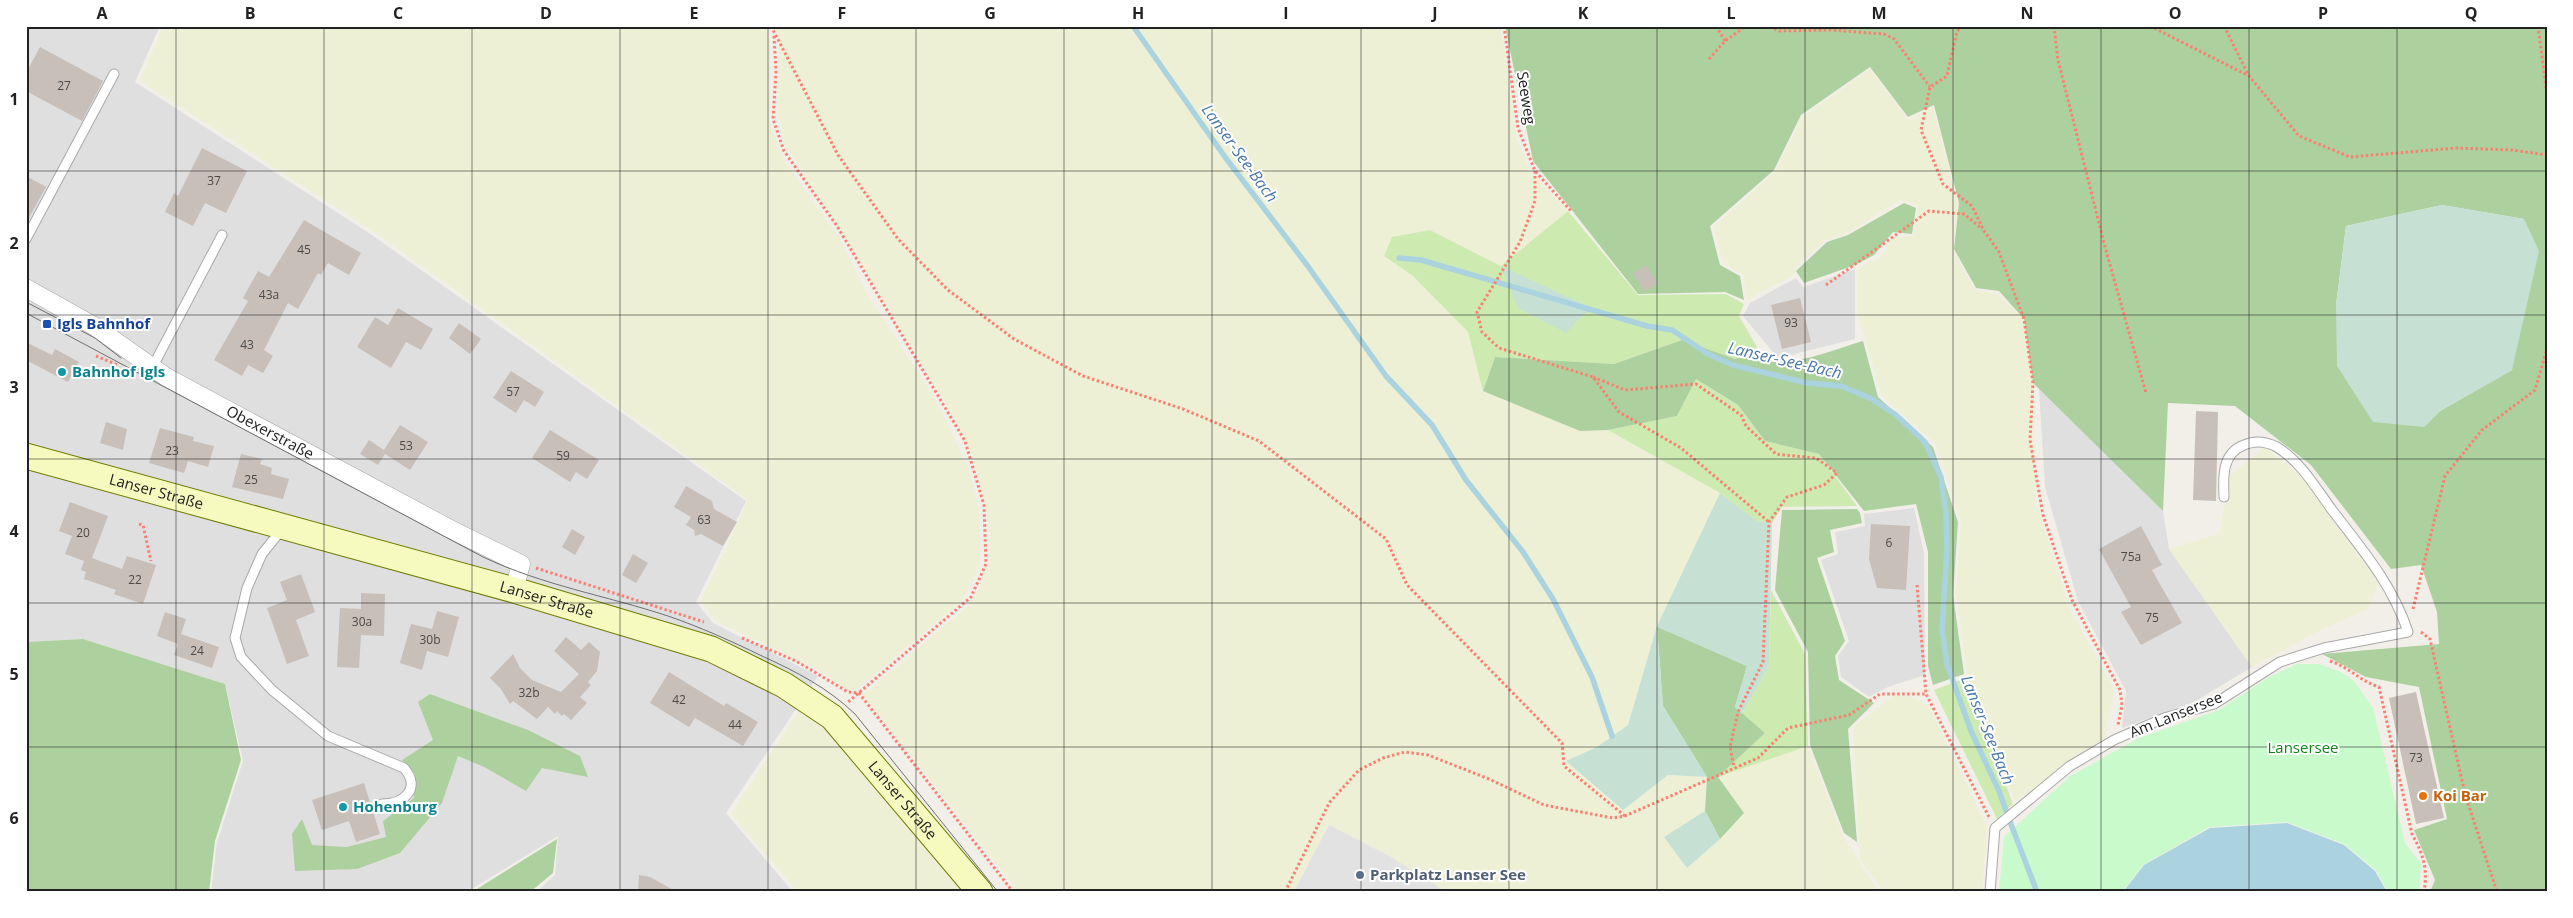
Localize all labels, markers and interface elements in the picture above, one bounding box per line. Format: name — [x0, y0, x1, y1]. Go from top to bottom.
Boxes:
text: A — [96, 2, 108, 24]
text: B — [245, 2, 255, 24]
text: C — [393, 2, 403, 24]
text: D — [540, 2, 552, 24]
text: E — [690, 2, 699, 24]
text: F — [838, 2, 846, 24]
text: G — [984, 2, 996, 24]
text: H — [1132, 2, 1144, 24]
text: I — [1283, 2, 1289, 24]
text: J — [1430, 2, 1438, 24]
text: K — [1578, 2, 1589, 24]
text: L — [1726, 2, 1736, 24]
text: M — [1871, 2, 1887, 24]
text: N — [2020, 2, 2034, 24]
text: O — [2169, 2, 2181, 24]
text: P — [2318, 2, 2328, 24]
text: Q — [2465, 2, 2477, 24]
street label: Seeweg — [1513, 70, 1541, 126]
house number: 27 — [57, 77, 71, 94]
text: 1 — [9, 88, 19, 110]
water label: Lanser-See-Bach — [1197, 100, 1283, 206]
house number: 37 — [207, 172, 221, 189]
text: 2 — [9, 232, 19, 254]
house number: 45 — [297, 241, 311, 258]
house number: 43a — [259, 286, 279, 303]
place label: Igls Bahnhof — [57, 313, 151, 333]
house number: 93 — [1784, 314, 1798, 331]
marker: Igls Bahnhof — [41, 318, 53, 330]
house number: 43 — [240, 336, 254, 353]
water label: Lanser-See-Bach — [1726, 336, 1844, 384]
place label: Bahnhof Igls — [72, 361, 165, 381]
marker: Bahnhof Igls — [56, 366, 68, 378]
text: 3 — [9, 376, 19, 398]
house number: 57 — [506, 383, 520, 400]
street label: Obexerstraße — [223, 400, 318, 463]
house number: 53 — [399, 437, 413, 454]
house number: 23 — [165, 442, 179, 459]
house number: 59 — [556, 447, 570, 464]
street label: Lanser Straße — [107, 468, 206, 513]
house number: 25 — [244, 471, 258, 488]
house number: 63 — [697, 511, 711, 528]
text: 4 — [9, 520, 19, 542]
house number: 20 — [76, 524, 90, 541]
house number: 6 — [1886, 534, 1893, 551]
house number: 75a — [2121, 548, 2141, 565]
house number: 22 — [128, 571, 142, 588]
street label: Lanser Straße — [498, 576, 596, 622]
house number: 75 — [2145, 609, 2159, 626]
house number: 30a — [352, 613, 372, 630]
house number: 30b — [419, 631, 441, 648]
house number: 24 — [190, 642, 204, 659]
text: 5 — [9, 663, 19, 685]
water label: Lanser-See-Bach — [1956, 672, 2020, 788]
house number: 32b — [518, 684, 540, 701]
street label: Am Lansersee — [2126, 686, 2225, 742]
house number: 42 — [672, 691, 686, 708]
house number: 44 — [728, 716, 742, 733]
park label: Lansersee — [2267, 737, 2339, 757]
house number: 73 — [2409, 749, 2423, 766]
street label: Lanser Straße — [864, 756, 942, 843]
place label: Koi Bar — [2433, 785, 2487, 805]
marker: Koi Bar — [2417, 790, 2429, 802]
place label: Hohenburg — [353, 796, 438, 816]
marker: Hohenburg — [337, 801, 349, 813]
text: 6 — [9, 807, 19, 829]
place label: Parkplatz Lanser See — [1370, 864, 1526, 884]
marker: Parkplatz Lanser See — [1354, 869, 1366, 881]

